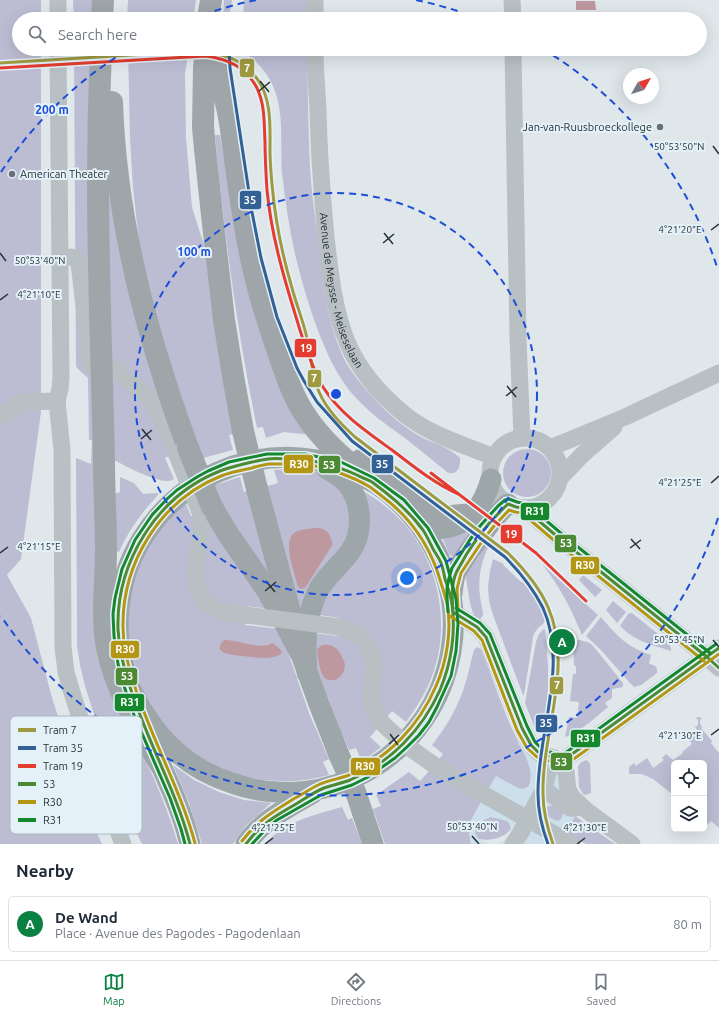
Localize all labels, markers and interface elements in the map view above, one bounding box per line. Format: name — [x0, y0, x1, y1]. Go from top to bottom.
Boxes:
search box — [12, 12, 707, 56]
icon: search — [26, 23, 48, 45]
text: Search here — [58, 26, 137, 43]
line badge: 7 — [239, 58, 255, 78]
text: 7 — [244, 62, 250, 74]
north arrow — [623, 68, 659, 104]
text: 200 m — [35, 103, 69, 116]
place label: Jan-van-Ruusbroeckollege — [523, 121, 652, 133]
marker: Jan-van-Ruusbroeckollege — [655, 122, 665, 132]
text: 50°53'50"N — [654, 141, 704, 152]
place label: American Theater — [20, 168, 109, 180]
marker: American Theater — [7, 169, 17, 179]
line badge: 35 — [239, 190, 262, 210]
text: 35 — [244, 194, 256, 206]
street label: Avenue de Meysse - Meiseselaan — [318, 212, 365, 370]
text: 4°21'20"E — [658, 224, 702, 235]
text: 100 m — [177, 245, 211, 258]
text: 50°53'40"N — [15, 255, 65, 266]
text: 4°21'10"E — [17, 289, 61, 300]
line badge: 19 — [294, 338, 317, 358]
text: 19 — [300, 342, 312, 354]
line badge: 7 — [307, 369, 322, 388]
text: 7 — [311, 372, 317, 384]
centre of rings — [329, 387, 343, 401]
line badge: R30 — [283, 454, 314, 474]
line badge: 35 — [371, 454, 394, 474]
line badge: 53 — [318, 455, 341, 474]
text: R30 — [289, 458, 309, 470]
text: 35 — [376, 458, 388, 470]
text: 53 — [323, 459, 335, 471]
text: 4°21'25"E — [658, 477, 702, 488]
line badge: R31 — [520, 502, 550, 521]
text: R31 — [525, 505, 545, 517]
line badge: 19 — [500, 524, 523, 544]
text: 19 — [505, 528, 517, 540]
line badge: 53 — [554, 534, 577, 553]
text: 53 — [560, 537, 572, 549]
text: 4°21'15"E — [17, 541, 61, 552]
line badge: R30 — [570, 556, 600, 575]
text: R30 — [575, 559, 595, 571]
your location — [397, 568, 417, 588]
pin: A — [549, 627, 575, 657]
text: 50°53'45"N — [654, 634, 704, 645]
line badge: R30 — [110, 640, 140, 659]
text: R30 — [115, 643, 135, 655]
line badge: 53 — [115, 667, 138, 686]
text: 53 — [121, 670, 133, 682]
line badge: 7 — [549, 676, 564, 695]
text: 7 — [554, 679, 560, 691]
line badge: R31 — [114, 693, 145, 712]
text: R31 — [120, 696, 140, 708]
line badge: 35 — [535, 714, 558, 733]
legend — [10, 716, 142, 834]
text: 35 — [540, 717, 552, 729]
text: Tram 7 — [43, 724, 77, 736]
line badge: R31 — [570, 729, 601, 748]
text: 4°21'30"E — [658, 730, 702, 741]
text: R31 — [576, 732, 596, 744]
text: Tram 35 — [43, 742, 83, 754]
line badge: 53 — [550, 752, 573, 771]
text: 53 — [555, 756, 567, 768]
line badge: R30 — [350, 757, 381, 776]
text: Tram 19 — [43, 760, 83, 772]
text: R30 — [355, 760, 375, 772]
map controls — [671, 760, 707, 832]
button: locate — [671, 760, 707, 796]
text: 53 — [43, 778, 55, 790]
text: R30 — [43, 796, 62, 808]
button: layers — [671, 796, 707, 832]
text: R31 — [43, 814, 62, 826]
text: 50°53'40"N — [447, 821, 497, 832]
text: 4°21'25"E — [251, 822, 295, 833]
text: 4°21'30"E — [563, 822, 607, 833]
text: Nearby — [16, 861, 74, 880]
text: De Wand — [55, 909, 118, 926]
text: A — [25, 917, 35, 931]
text: 80 m — [673, 917, 702, 931]
text: Place · Avenue des Pagodes - Pagodenlaan — [55, 926, 301, 940]
tab: Map — [103, 971, 125, 1007]
tab: Directions — [331, 971, 381, 1007]
tab: Saved — [587, 971, 616, 1007]

